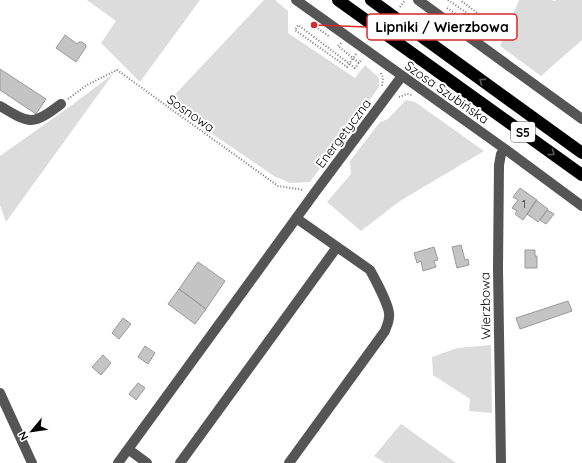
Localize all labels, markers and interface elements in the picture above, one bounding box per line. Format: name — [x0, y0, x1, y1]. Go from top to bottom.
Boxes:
callout: Lipniki / Wierzbowa — [367, 14, 517, 40]
text: Lipniki / Wierzbowa — [375, 18, 509, 36]
street label: Szosa Szubińska — [402, 57, 492, 127]
one-way arrow — [480, 79, 487, 86]
street label: Sosnowa — [164, 91, 218, 135]
street label: Energetyczna — [312, 95, 374, 171]
road number: S5 — [511, 122, 535, 142]
one-way arrow — [548, 148, 555, 156]
house number: 1 — [522, 197, 526, 211]
street label: Wierzbowa — [476, 272, 494, 340]
north arrow — [12, 411, 52, 451]
text: N — [15, 429, 31, 443]

